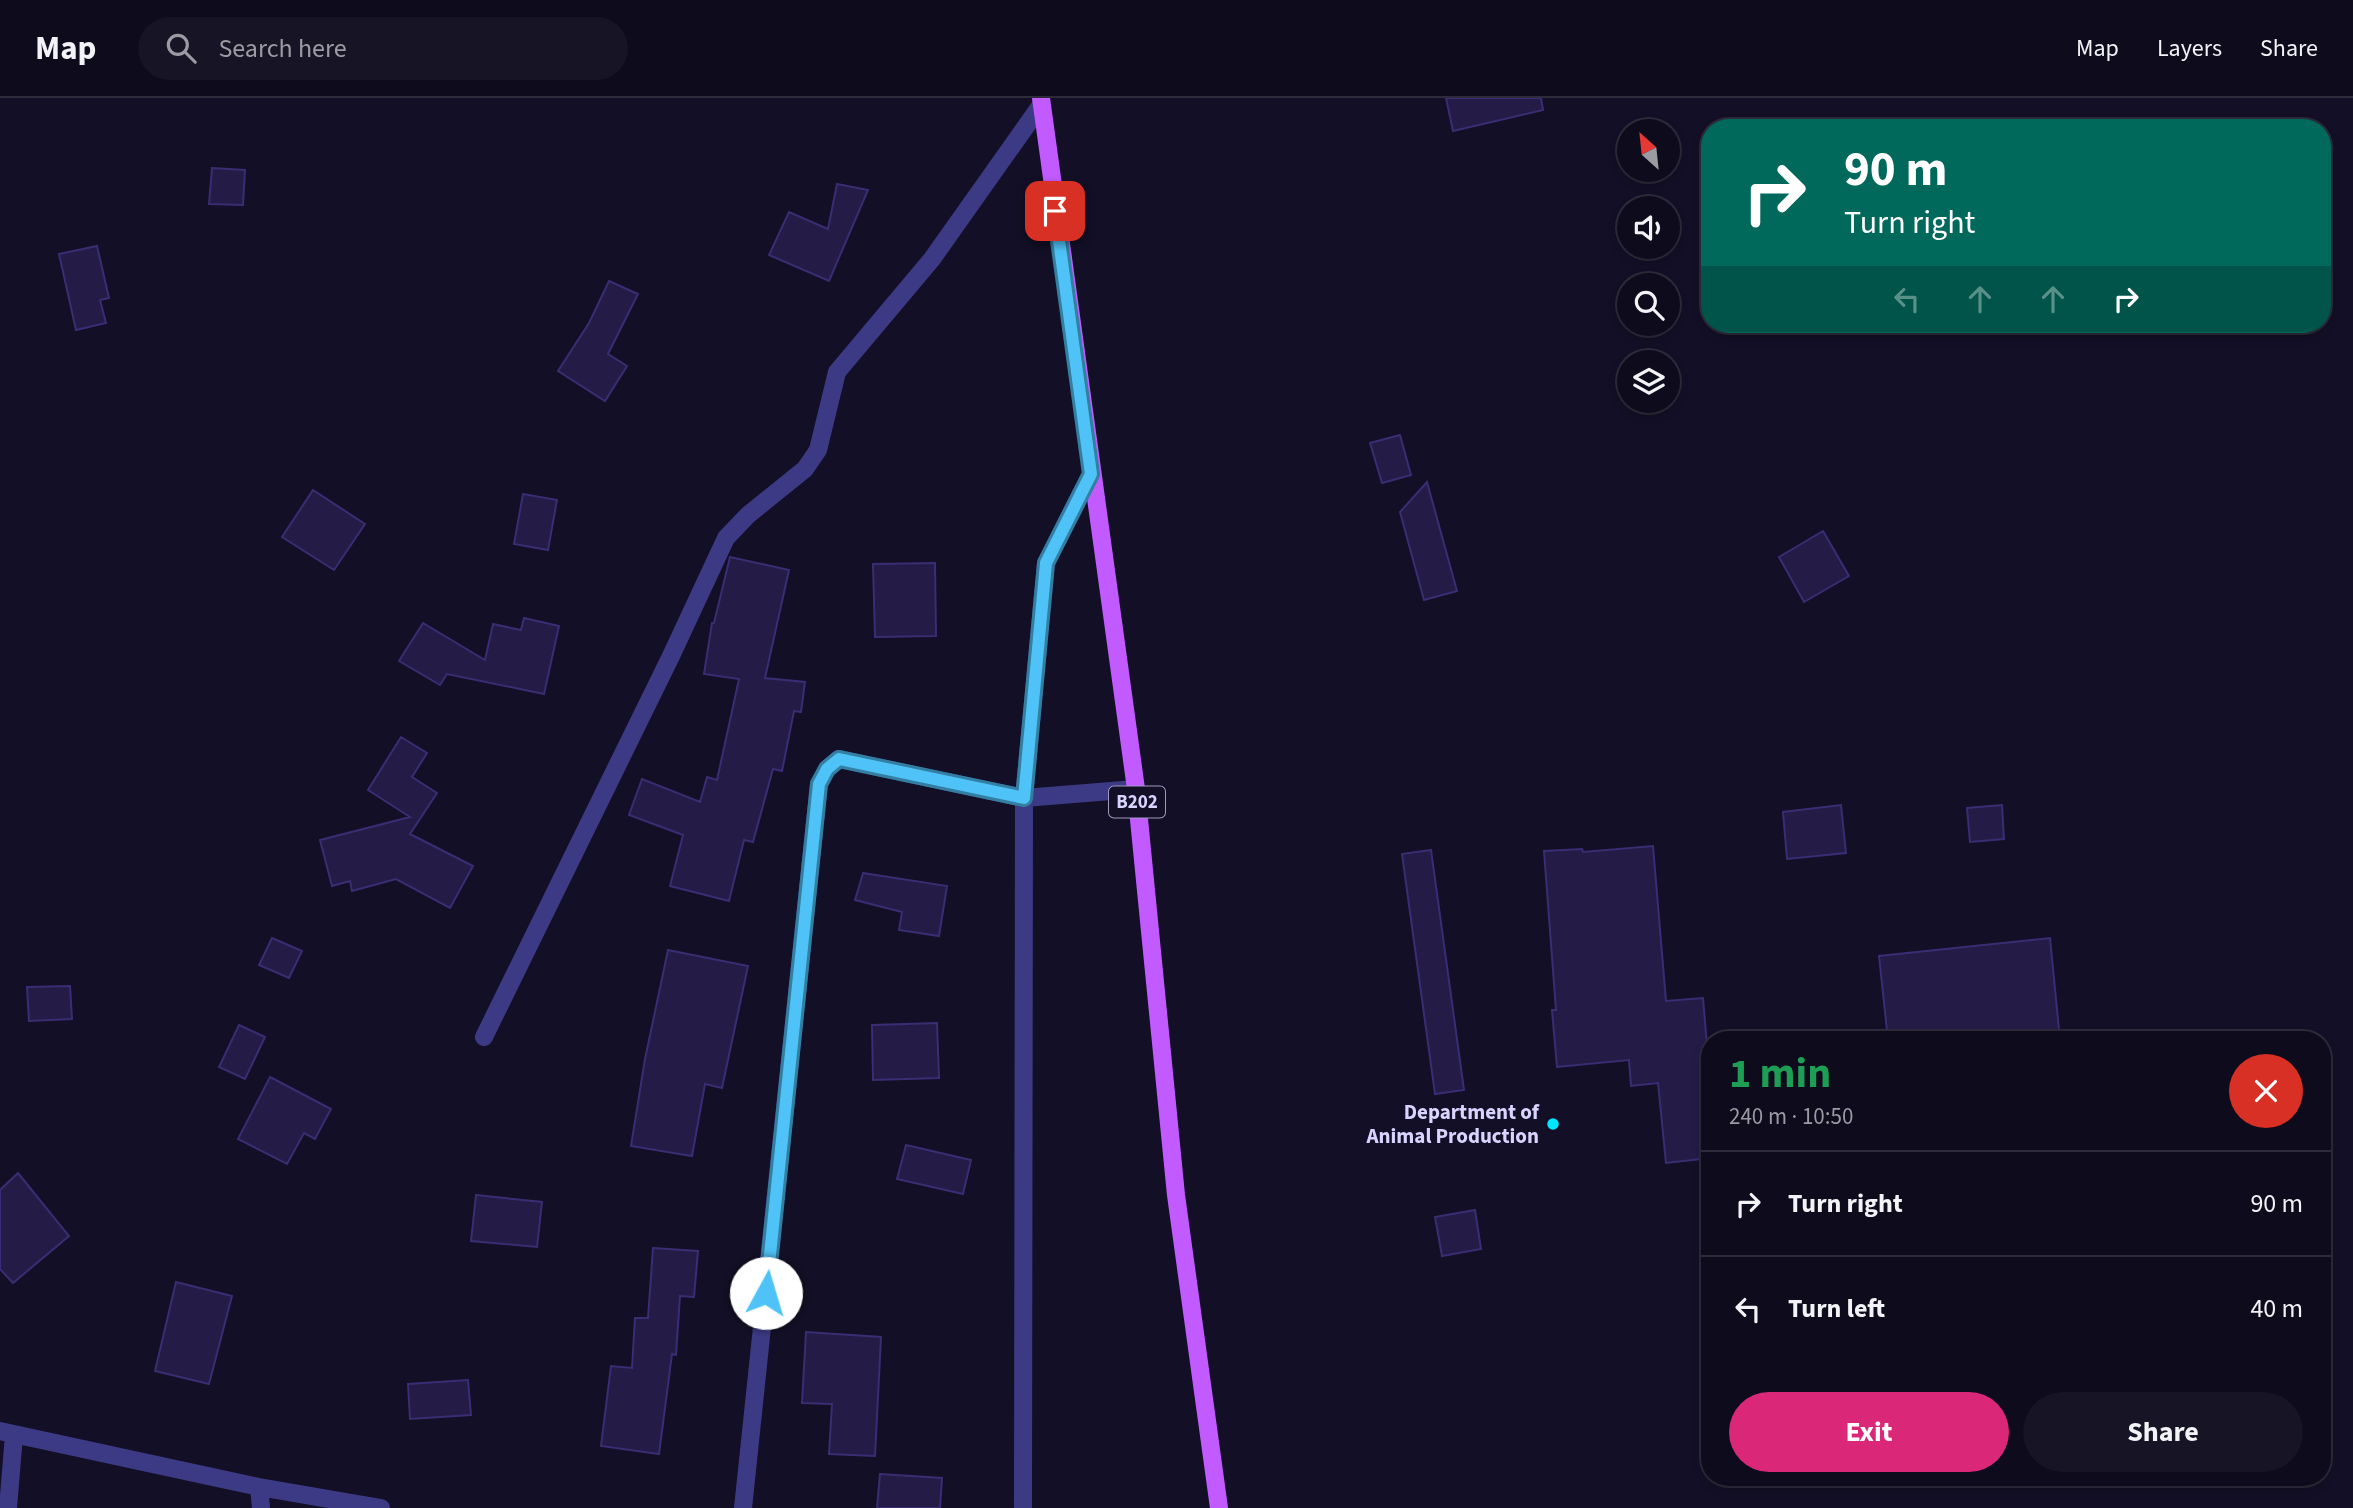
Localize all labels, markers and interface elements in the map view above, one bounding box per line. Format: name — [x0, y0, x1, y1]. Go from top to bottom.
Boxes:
search box — [138, 17, 628, 80]
text: Map — [35, 25, 96, 72]
icon: search — [162, 29, 200, 67]
text: Search here — [218, 30, 347, 67]
text: Map — [2076, 31, 2119, 66]
text: Layers — [2157, 31, 2222, 66]
text: Share — [2260, 31, 2318, 66]
north arrow — [1617, 119, 1680, 182]
map controls — [1617, 119, 1680, 413]
text: 90 m — [1844, 135, 1948, 205]
icon: right — [1729, 147, 1820, 238]
pin — [1025, 181, 1085, 241]
icon: arrive — [1036, 192, 1074, 230]
button: sound — [1617, 196, 1680, 259]
text: Turn right — [1844, 200, 1975, 246]
button: search — [1617, 273, 1680, 336]
icon: left — [1888, 280, 1926, 318]
icon: ahead — [1961, 280, 1999, 318]
icon: ahead — [2034, 280, 2072, 318]
icon: right — [2107, 280, 2145, 318]
button: layers — [1617, 350, 1680, 413]
road number: B202 — [1109, 786, 1165, 818]
text: 1 min — [1729, 1044, 1831, 1104]
button: close — [2229, 1054, 2303, 1128]
place label: Department of Animal Production — [1365, 1097, 1540, 1151]
text: 240 m · 10:50 — [1729, 1100, 1853, 1133]
marker: Department of Animal Production — [1545, 1116, 1561, 1132]
icon: right — [1729, 1185, 1767, 1223]
text: Turn right — [1788, 1185, 1903, 1222]
text: 90 m — [2250, 1185, 2303, 1222]
position arrow — [729, 1256, 803, 1330]
icon: left — [1729, 1290, 1767, 1328]
text: Turn left — [1788, 1290, 1885, 1327]
text: 40 m — [2250, 1290, 2303, 1327]
button: Exit — [1729, 1392, 2009, 1472]
button: Share — [2023, 1392, 2303, 1472]

